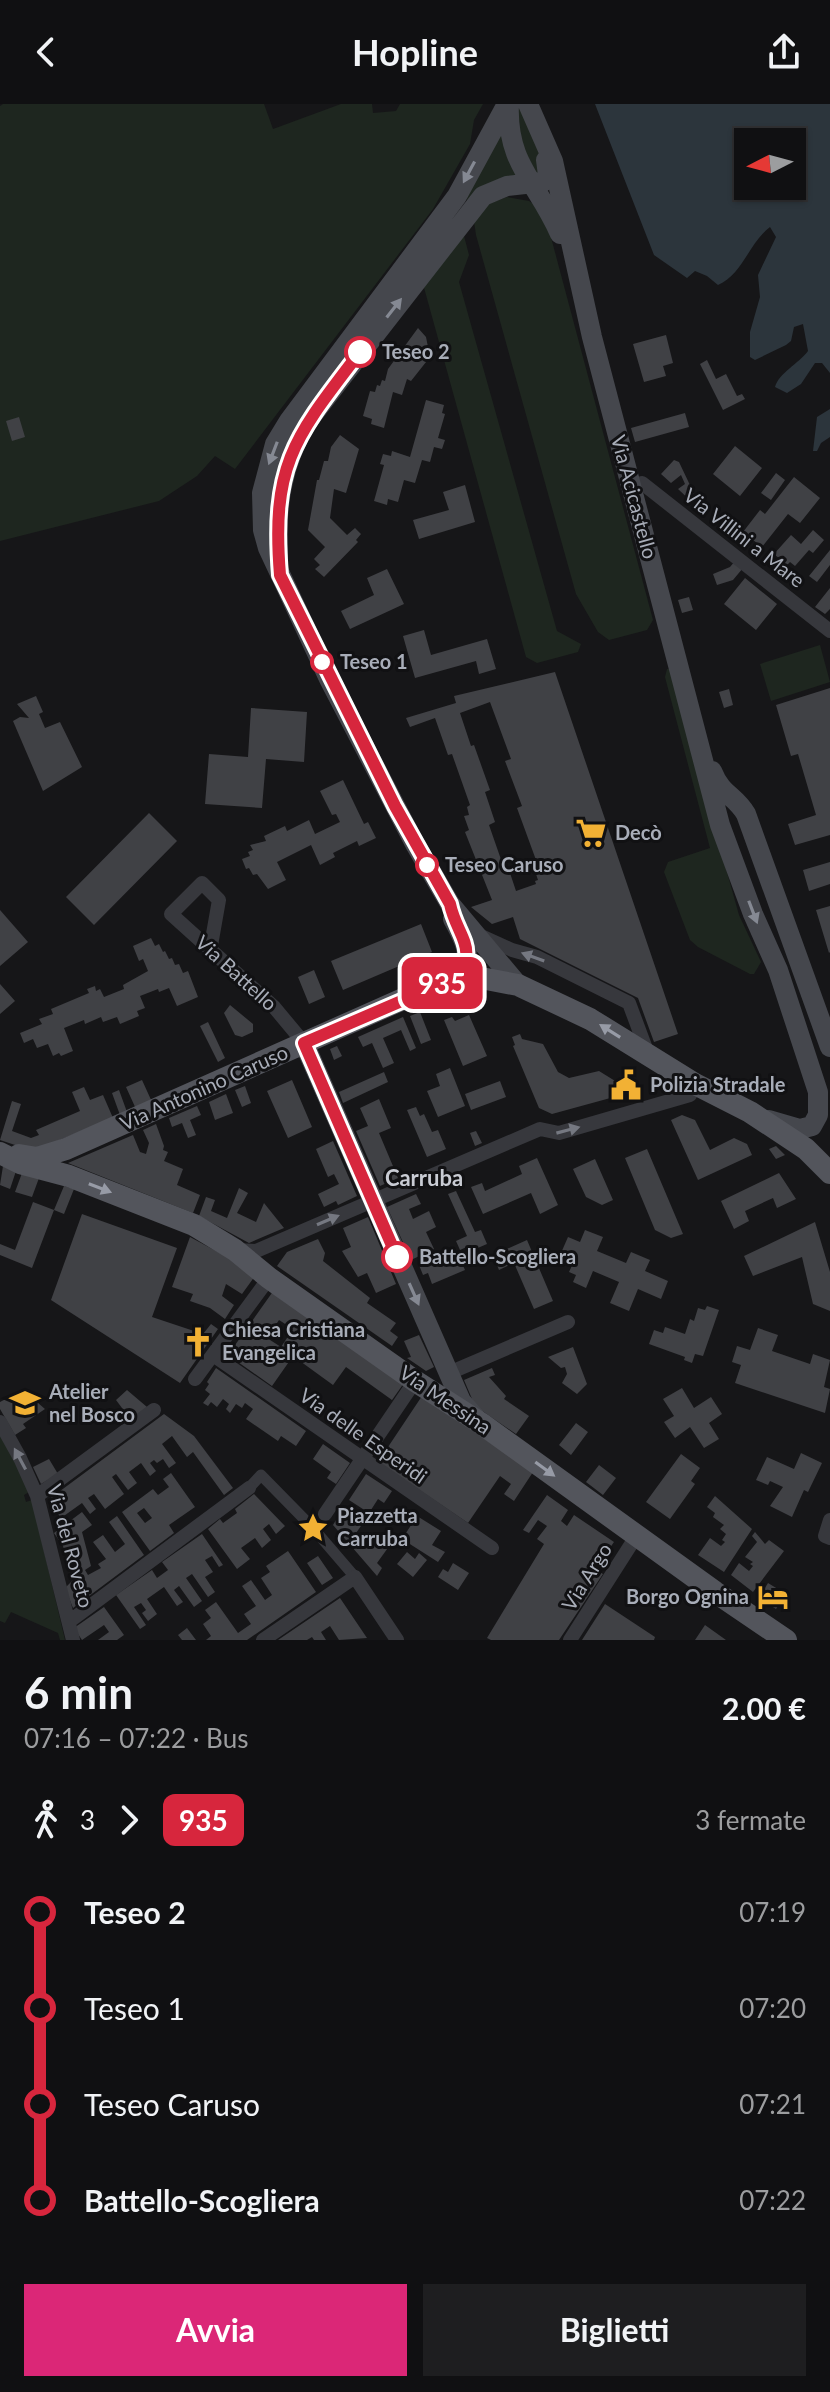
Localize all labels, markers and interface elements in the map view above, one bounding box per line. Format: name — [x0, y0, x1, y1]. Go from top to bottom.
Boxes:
icon: back — [24, 30, 68, 74]
text: Hopline — [352, 30, 478, 74]
icon: share — [762, 30, 806, 74]
north arrow — [734, 128, 806, 200]
map controls — [734, 128, 806, 200]
one-way arrow — [463, 161, 476, 184]
one-way arrow — [386, 298, 402, 318]
marker: Teseo 2 — [345, 337, 375, 367]
place label: Teseo 2 — [382, 339, 450, 363]
street label: Via Acicastello — [607, 432, 663, 561]
one-way arrow — [266, 441, 278, 465]
street label: Via Villini a Mare — [679, 482, 810, 592]
place label: Teseo 1 — [340, 649, 408, 673]
marker: Teseo 1 — [311, 651, 333, 673]
supermarket icon: Decò — [574, 816, 608, 850]
place label: Decò — [615, 820, 662, 844]
place label: Teseo Caruso — [445, 852, 564, 876]
marker: Teseo Caruso — [416, 854, 438, 876]
one-way arrow — [747, 900, 760, 924]
street label: Via Battello — [191, 930, 282, 1015]
one-way arrow — [520, 950, 544, 963]
line badge: 935 — [396, 957, 488, 1009]
text: 935 — [418, 966, 466, 1000]
one-way arrow — [599, 1025, 621, 1039]
street label: Via Antonino Caruso — [116, 1039, 291, 1135]
public building icon: Polizia Stradale — [609, 1068, 643, 1102]
place label: Polizia Stradale — [650, 1072, 786, 1096]
one-way arrow — [556, 1124, 581, 1136]
district label: Carruba — [385, 1164, 463, 1191]
one-way arrow — [88, 1182, 112, 1195]
one-way arrow — [316, 1214, 340, 1227]
marker: Battello-Scogliera — [382, 1242, 412, 1272]
place label: Battello-Scogliera — [419, 1244, 576, 1268]
one-way arrow — [407, 1282, 420, 1306]
place label: Chiesa Cristiana Evangelica — [222, 1317, 365, 1364]
church icon: Chiesa Cristiana Evangelica — [181, 1325, 215, 1359]
street label: Via Messina — [395, 1360, 496, 1439]
place label: Atelier nel Bosco — [48, 1379, 135, 1426]
street label: Via delle Esperidi — [295, 1382, 432, 1488]
school or university icon: Atelier nel Bosco — [8, 1386, 42, 1420]
one-way arrow — [14, 1447, 27, 1470]
one-way arrow — [535, 1461, 556, 1476]
street label: Via del Roveto — [43, 1481, 99, 1610]
place label: Piazzetta Carruba — [337, 1503, 418, 1550]
place icon: Piazzetta Carruba — [296, 1511, 330, 1545]
street label: Via Argo — [556, 1538, 616, 1615]
hotel icon: Borgo Ognina — [756, 1580, 790, 1614]
place label: Borgo Ognina — [626, 1584, 749, 1608]
text: 6 min — [24, 1666, 133, 1718]
text: 2.00 € — [722, 1690, 806, 1726]
text: 07:16 – 07:22 · Bus — [24, 1722, 248, 1754]
icon: walk — [24, 1798, 68, 1842]
icon: forward — [107, 1798, 151, 1842]
text: 935 — [179, 1803, 228, 1837]
text: 3 — [80, 1804, 95, 1836]
text: 3 fermate — [695, 1804, 806, 1836]
text: Teseo 2 — [84, 1894, 186, 1930]
text: 07:19 — [739, 1896, 806, 1928]
text: Teseo 1 — [84, 1990, 185, 2026]
text: 07:20 — [739, 1992, 806, 2024]
text: Teseo Caruso — [84, 2086, 260, 2122]
text: 07:21 — [739, 2088, 806, 2120]
text: Battello-Scogliera — [84, 2182, 320, 2218]
text: 07:22 — [739, 2184, 806, 2216]
button: Avvia — [24, 2284, 407, 2376]
button: Biglietti — [423, 2284, 806, 2376]

